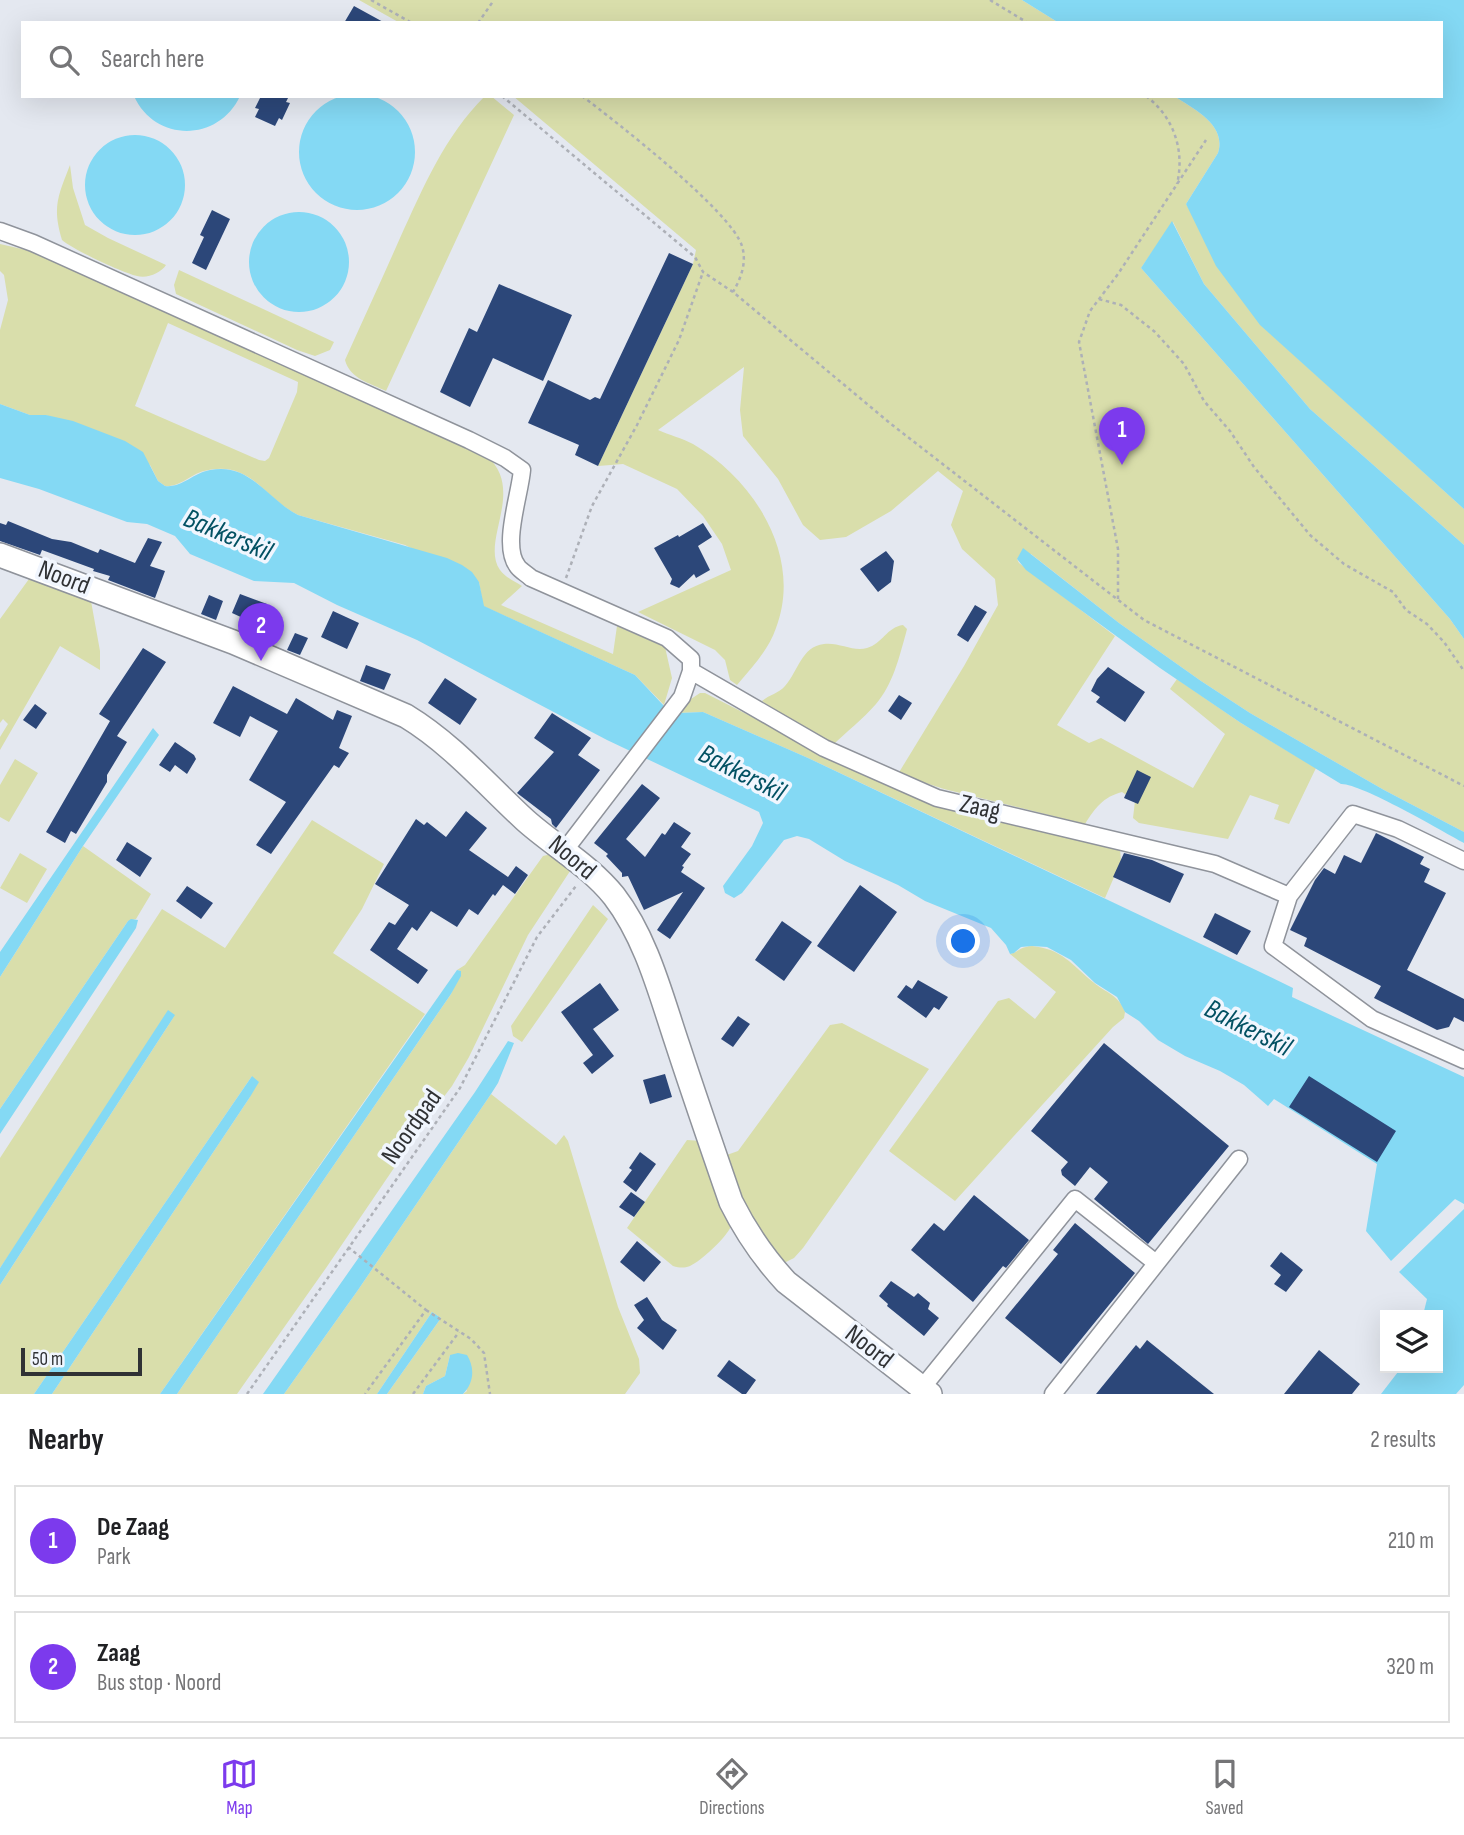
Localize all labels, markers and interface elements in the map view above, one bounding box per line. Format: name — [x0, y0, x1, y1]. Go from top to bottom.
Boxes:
search box — [21, 21, 1443, 98]
icon: search — [45, 41, 83, 79]
text: Search here — [101, 44, 204, 75]
pin: 1 — [1099, 407, 1145, 465]
water label: Bakkerskil — [179, 502, 278, 569]
street label: Noord — [34, 554, 94, 602]
pin: 2 — [238, 603, 284, 661]
water label: Bakkerskil — [693, 737, 792, 809]
street label: Zaag — [957, 788, 1003, 828]
street label: Noord — [542, 829, 602, 887]
your location — [946, 924, 980, 958]
water label: Bakkerskil — [1199, 992, 1298, 1064]
street label: Noordpad — [375, 1084, 449, 1170]
map controls — [1380, 1310, 1443, 1373]
button: layers — [1380, 1310, 1443, 1373]
street label: Noord — [839, 1319, 899, 1375]
scale bar — [21, 1345, 142, 1377]
text: 50 m — [32, 1348, 63, 1371]
text: Nearby — [28, 1422, 104, 1458]
text: 2 results — [1370, 1426, 1436, 1454]
text: De Zaag — [97, 1512, 169, 1543]
text: 1 — [48, 1527, 58, 1555]
text: 210 m — [1388, 1527, 1434, 1555]
text: Park — [97, 1543, 131, 1571]
text: Zaag — [97, 1638, 141, 1669]
text: 2 — [48, 1653, 58, 1681]
text: 320 m — [1386, 1653, 1434, 1681]
text: Bus stop · Noord — [97, 1669, 221, 1697]
tab: Map — [220, 1755, 258, 1820]
tab: Directions — [699, 1755, 765, 1820]
tab: Saved — [1205, 1755, 1244, 1820]

